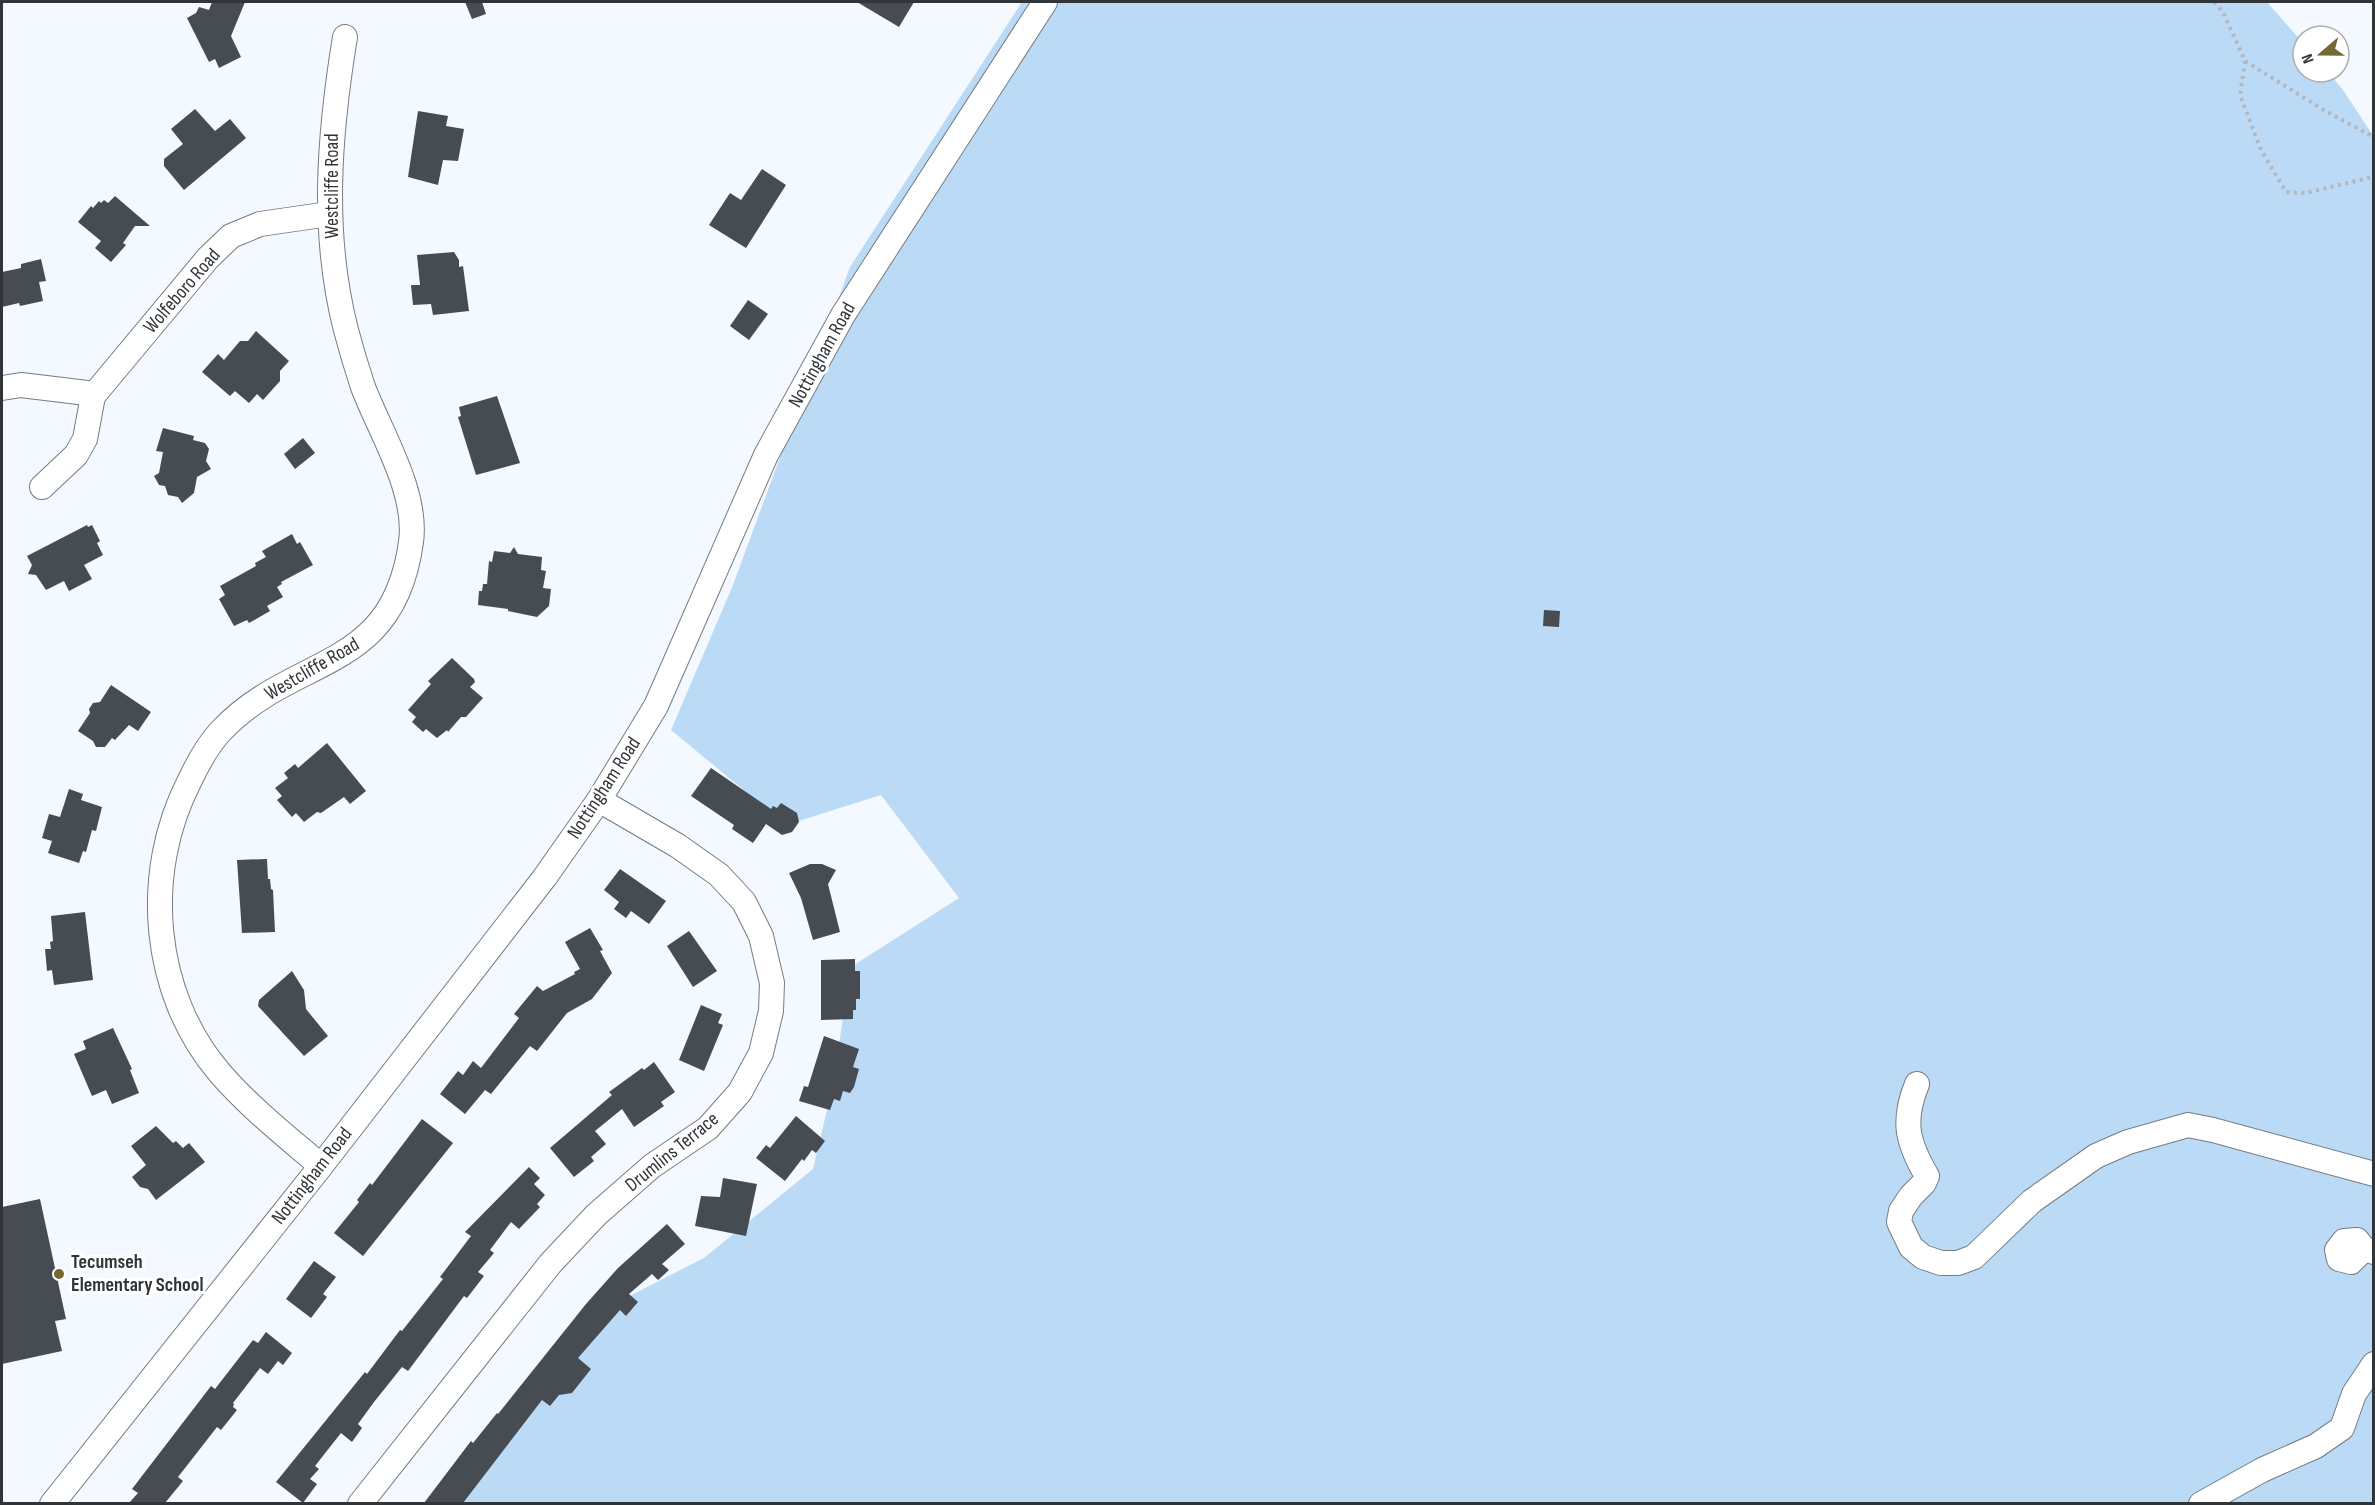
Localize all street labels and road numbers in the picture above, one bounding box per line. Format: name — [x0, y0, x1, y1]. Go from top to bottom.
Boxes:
street label: Westcliffe Road — [320, 133, 344, 239]
street label: Wolfeboro Road — [139, 244, 225, 338]
street label: Nottingham Road — [783, 298, 861, 412]
street label: Westcliffe Road — [260, 632, 364, 706]
street label: Nottingham Road — [562, 733, 646, 843]
street label: Drumlins Terrace — [620, 1107, 724, 1197]
street label: Nottingham Road — [267, 1123, 357, 1229]

